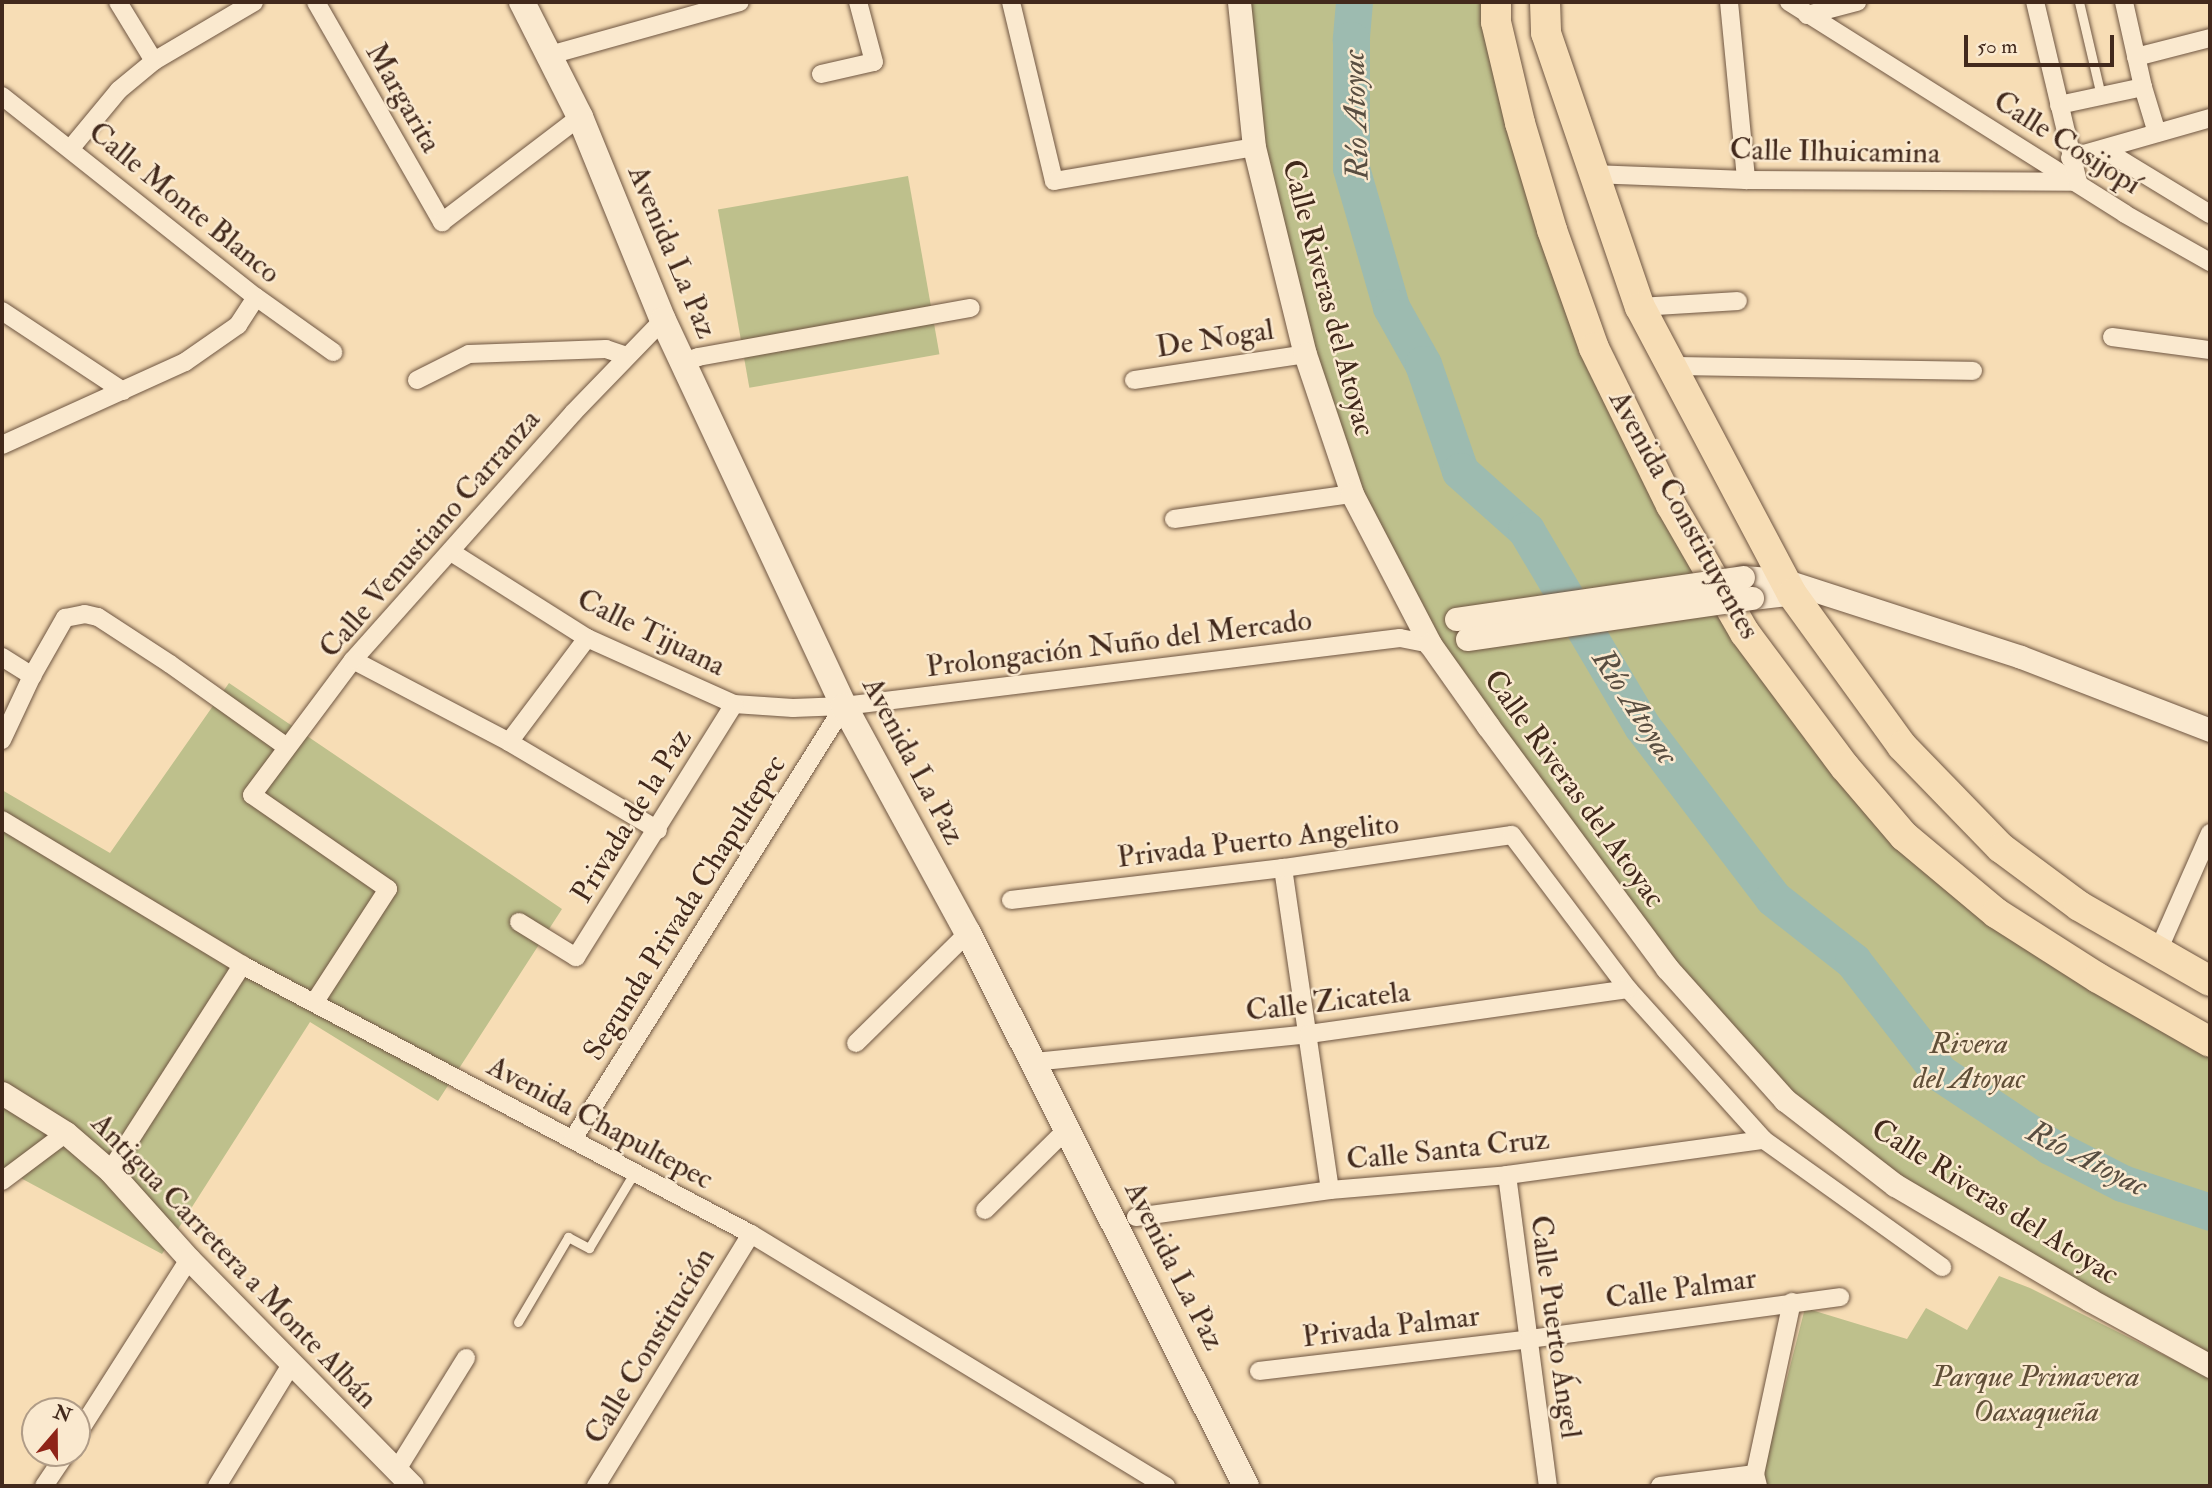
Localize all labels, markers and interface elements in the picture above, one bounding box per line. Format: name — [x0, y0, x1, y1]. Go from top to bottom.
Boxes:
scale bar — [1967, 21, 2118, 65]
text: 50 m — [1977, 33, 2018, 60]
street label: Margarita — [357, 37, 449, 159]
water label: Río Atoyac — [1335, 49, 1377, 181]
street label: Calle Cosijopí — [1987, 83, 2147, 203]
street label: Calle Monte Blanco — [81, 115, 287, 291]
street label: Calle Ilhuicamina — [1729, 132, 1941, 172]
street label: Calle Riveras del Atoyac — [1274, 156, 1382, 440]
street label: Avenida La Paz — [619, 160, 725, 344]
street label: De Nogal — [1154, 312, 1276, 366]
street label: Avenida Constituyentes — [1601, 384, 1767, 646]
street label: Calle Venustiano Carranza — [312, 402, 548, 666]
street label: Calle Tijuana — [571, 582, 731, 684]
street label: Prolongación Nuño del Mercado — [924, 602, 1314, 686]
water label: Río Atoyac — [1584, 642, 1686, 772]
street label: Calle Riveras del Atoyac — [1476, 663, 1672, 915]
street label: Avenida La Paz — [854, 671, 972, 851]
street label: Privada de la Paz — [564, 722, 700, 910]
street label: Segunda Privada Chapultepec — [576, 749, 794, 1067]
street label: Privada Puerto Angelito — [1115, 806, 1401, 876]
street label: Calle Zicatela — [1244, 974, 1412, 1030]
park label: Rivera del Atoyac — [1913, 1026, 2025, 1096]
street label: Avenida Chapultepec — [481, 1048, 719, 1198]
street label: Antigua Carretera a Monte Albán — [83, 1106, 385, 1416]
street label: Calle Riveras del Atoyac — [1865, 1111, 2125, 1293]
water label: Río Atoyac — [2020, 1112, 2154, 1206]
street label: Calle Santa Cruz — [1345, 1121, 1551, 1179]
street label: Avenida La Paz — [1116, 1176, 1232, 1356]
street label: Calle Puerto Ángel — [1522, 1213, 1588, 1441]
street label: Calle Constitución — [577, 1241, 723, 1451]
street label: Calle Palmar — [1603, 1261, 1759, 1317]
street label: Privada Palmar — [1300, 1298, 1482, 1356]
park label: Parque Primavera Oaxaqueña — [1932, 1359, 2140, 1430]
north arrow — [21, 1397, 91, 1467]
text: N — [50, 1400, 75, 1428]

